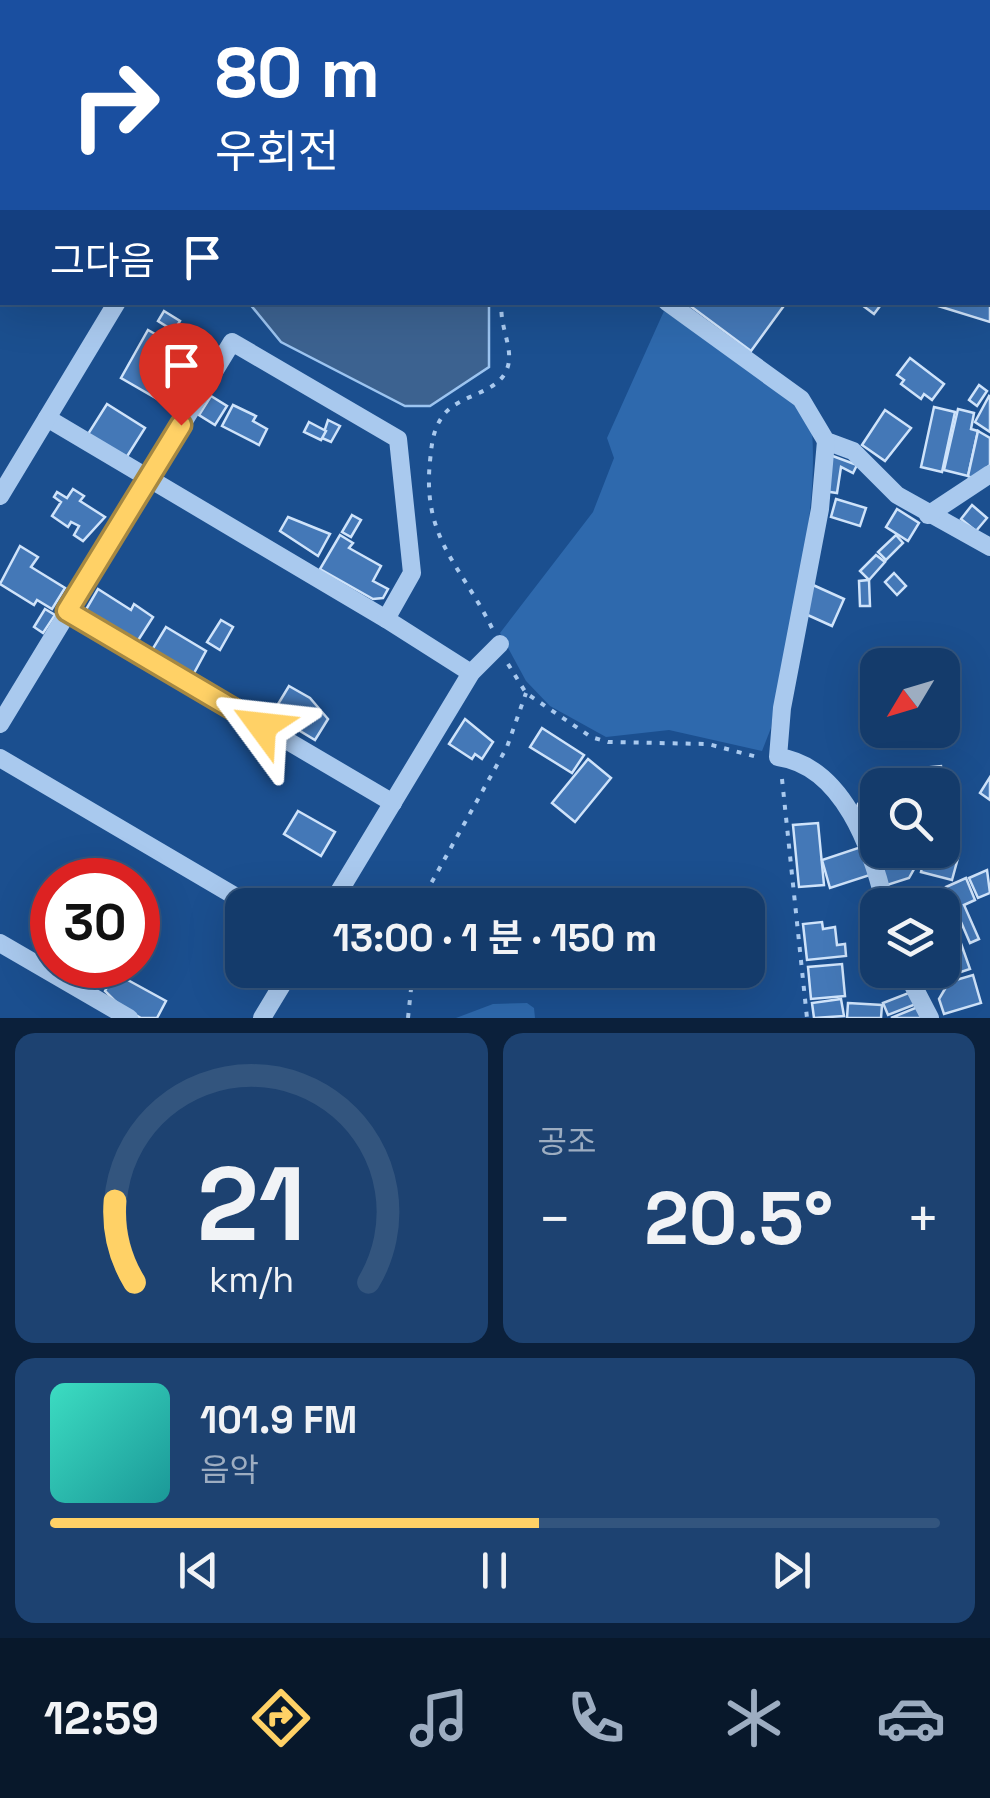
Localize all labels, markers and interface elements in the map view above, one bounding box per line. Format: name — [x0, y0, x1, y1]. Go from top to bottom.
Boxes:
text: 80 m — [215, 28, 380, 117]
icon: right — [50, 40, 180, 170]
text: 우회전 — [215, 123, 339, 180]
icon: arrive — [175, 230, 230, 285]
text: 그다음 — [50, 237, 155, 285]
pin — [139, 323, 224, 426]
icon: arrive — [154, 338, 209, 393]
north arrow — [860, 648, 960, 748]
map controls — [860, 648, 960, 988]
position arrow — [210, 674, 314, 778]
button: search — [860, 768, 960, 868]
speed limit sign: 30 — [30, 858, 160, 988]
button: layers — [860, 888, 960, 988]
text: 13:00 · 1 분 · 150 m — [333, 914, 657, 962]
text: 공조 — [538, 1122, 596, 1162]
text: 21 — [197, 1138, 306, 1270]
text: 20.5° — [644, 1170, 833, 1266]
text: − — [538, 1184, 572, 1254]
text: + — [906, 1184, 940, 1254]
text: km/h — [209, 1257, 294, 1302]
text: 101.9 FM — [200, 1396, 357, 1444]
text: 음악 — [200, 1450, 259, 1490]
icon: previous — [171, 1543, 226, 1598]
icon: pause — [467, 1543, 522, 1598]
icon: next — [764, 1543, 819, 1598]
icon: directions — [246, 1683, 316, 1753]
icon: music — [404, 1683, 474, 1753]
icon: phone — [561, 1683, 631, 1753]
icon: climate — [719, 1683, 789, 1753]
icon: car — [876, 1683, 946, 1753]
text: 12:59 — [44, 1690, 159, 1747]

